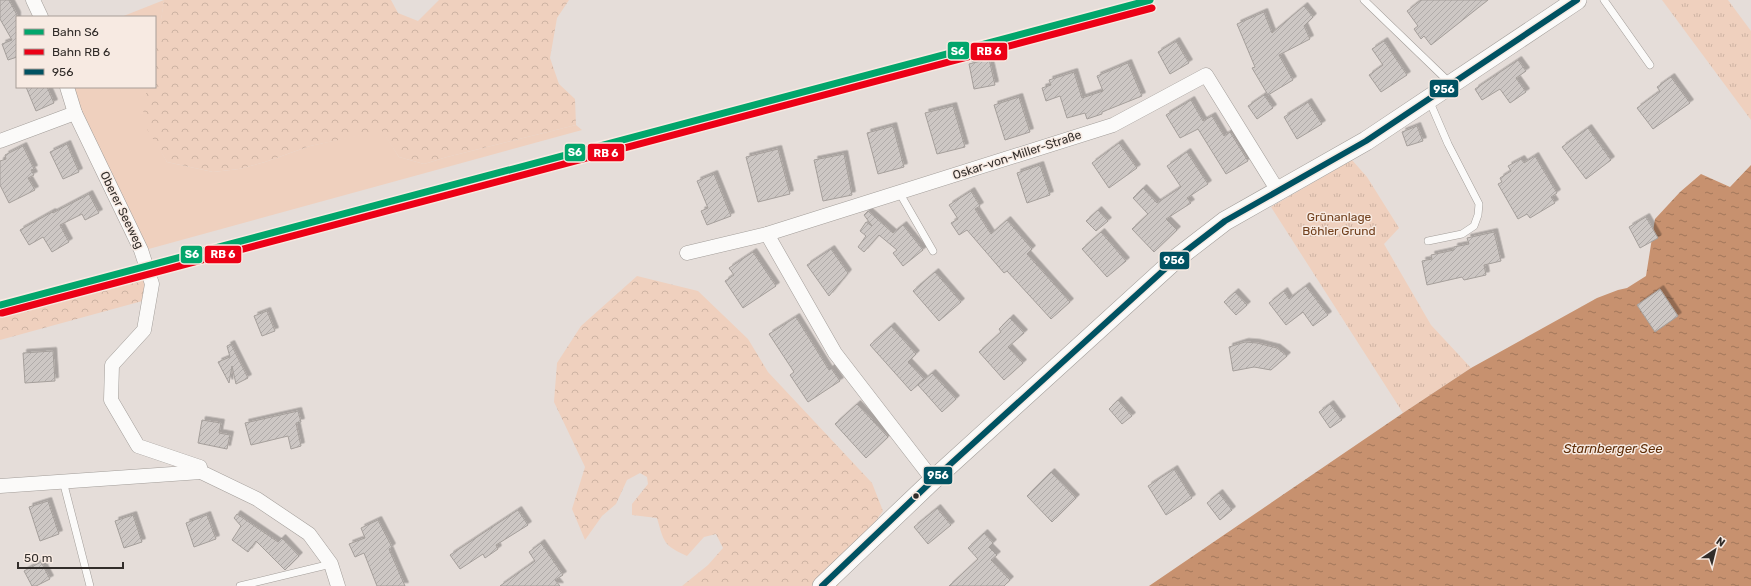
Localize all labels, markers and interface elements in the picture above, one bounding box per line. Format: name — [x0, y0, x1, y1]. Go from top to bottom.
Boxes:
legend — [16, 16, 156, 88]
text: Bahn S6 — [52, 25, 99, 39]
line badge: S6 — [947, 41, 970, 60]
line badge: RB 6 — [970, 42, 1008, 61]
text: Bahn RB 6 — [52, 45, 110, 59]
text: S6 — [951, 45, 965, 58]
text: RB 6 — [977, 45, 1001, 58]
text: 956 — [52, 65, 73, 79]
line badge: 956 — [1429, 79, 1459, 98]
text: 956 — [1433, 83, 1455, 96]
street label: Oskar-von-Miller-Straße — [951, 127, 1083, 182]
line badge: S6 — [564, 143, 586, 162]
line badge: RB 6 — [587, 143, 625, 162]
text: S6 — [568, 146, 582, 159]
text: RB 6 — [594, 147, 618, 160]
street label: Oberer Seeweg — [97, 169, 147, 251]
park label: Grünanlage Böhler Grund — [1302, 210, 1376, 238]
line badge: S6 — [180, 245, 203, 264]
line badge: RB 6 — [204, 245, 242, 264]
text: S6 — [185, 248, 199, 261]
text: RB 6 — [211, 248, 235, 261]
line badge: 956 — [1159, 251, 1190, 270]
text: 956 — [1163, 254, 1185, 267]
water label: Starnberger See — [1564, 441, 1662, 457]
line badge: 956 — [923, 466, 953, 485]
text: 956 — [927, 469, 949, 482]
unlabelled marker — [911, 491, 921, 501]
north arrow — [1695, 530, 1735, 570]
text: N — [1713, 535, 1727, 550]
scale bar — [18, 544, 123, 570]
text: 50 m — [24, 551, 52, 565]

